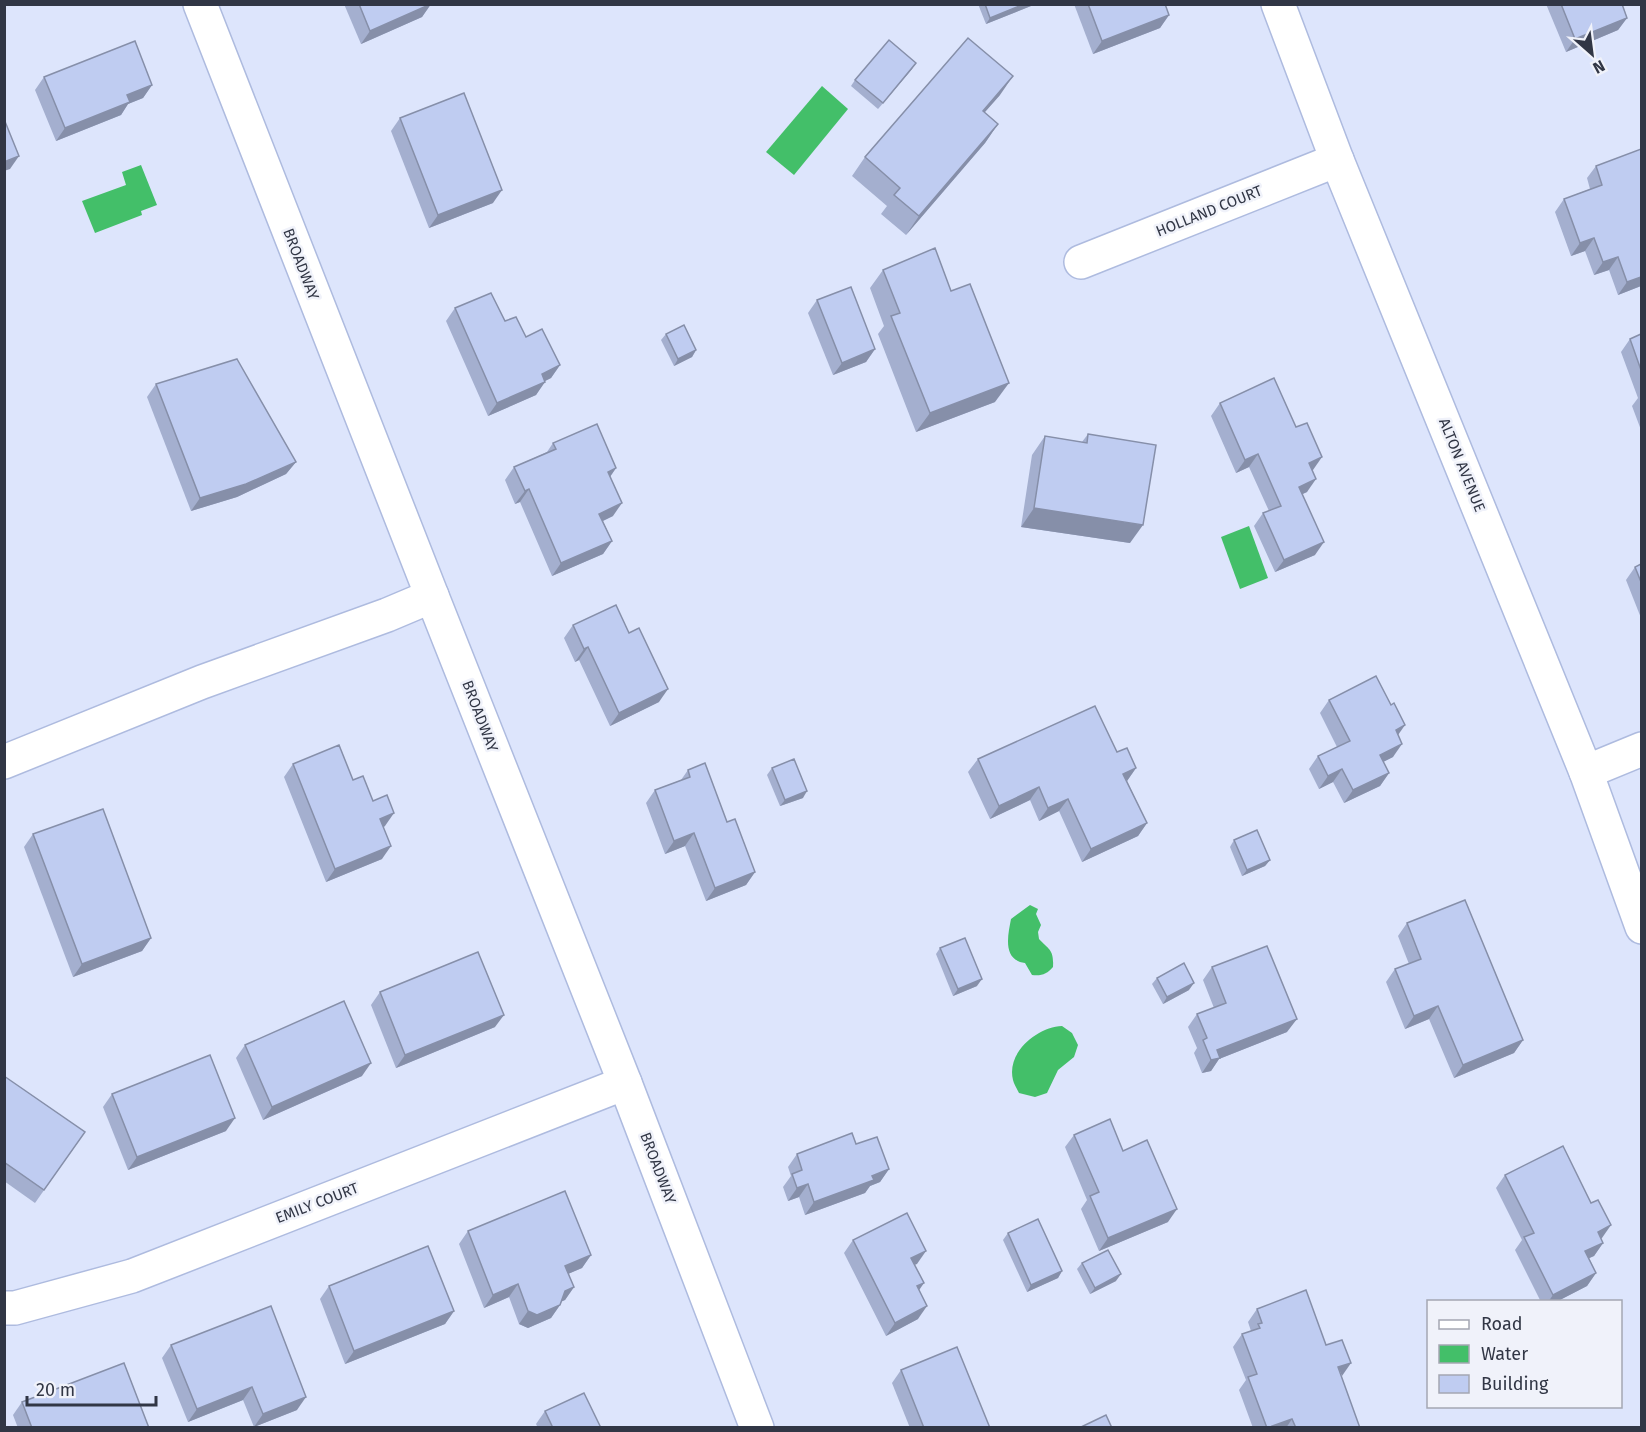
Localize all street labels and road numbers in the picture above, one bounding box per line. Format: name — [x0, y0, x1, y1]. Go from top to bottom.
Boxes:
street label: HOLLAND COURT — [1153, 181, 1265, 240]
street label: BROADWAY — [279, 226, 323, 303]
street label: ALTON AVENUE — [1435, 415, 1489, 515]
street label: BROADWAY — [458, 678, 502, 755]
street label: BROADWAY — [636, 1130, 680, 1207]
street label: EMILY COURT — [273, 1179, 361, 1227]

